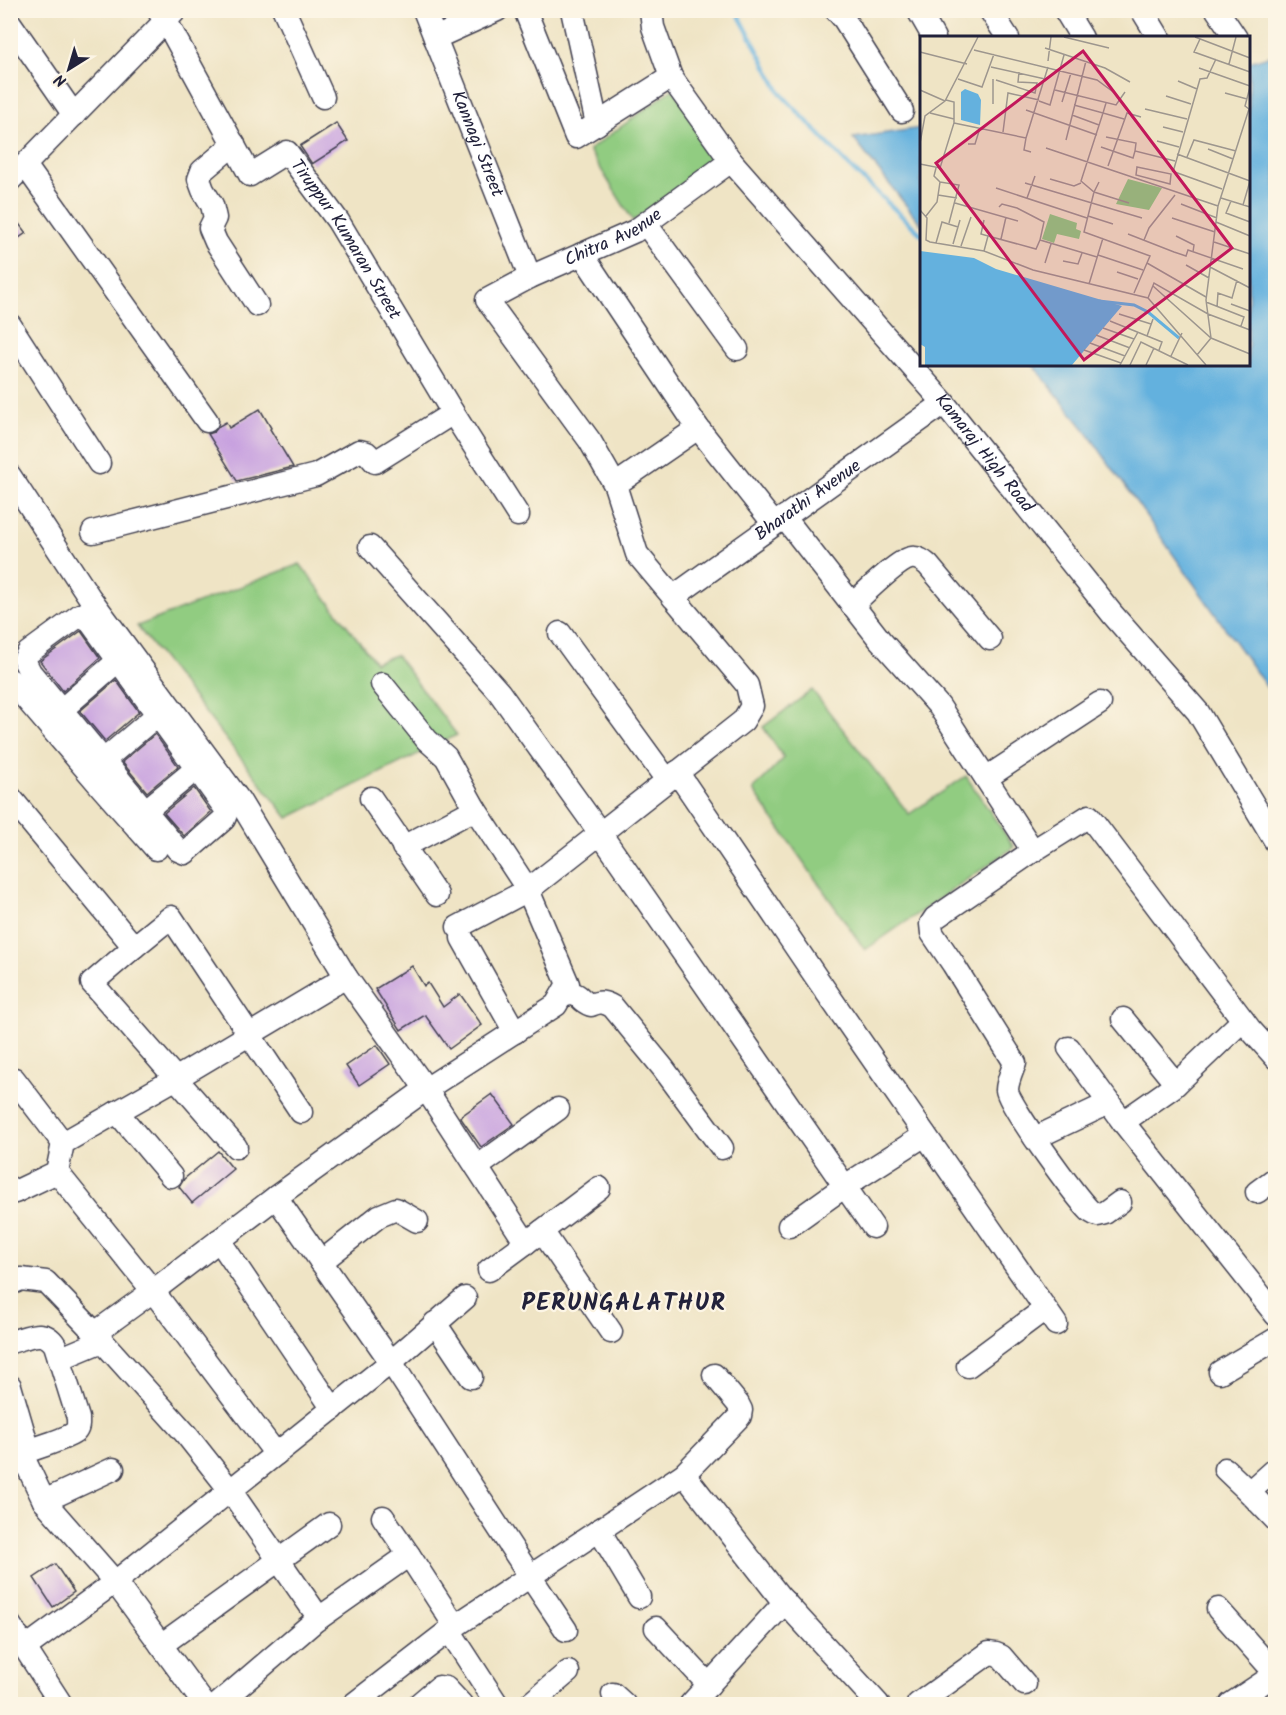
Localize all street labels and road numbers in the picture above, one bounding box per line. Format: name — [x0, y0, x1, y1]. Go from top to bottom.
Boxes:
street label: Kannagi Street — [443, 86, 512, 202]
street label: Tiruppur Kumaran Street — [283, 153, 409, 326]
street label: Chitra Avenue — [560, 201, 668, 275]
street label: Kamaraj High Road — [927, 387, 1041, 520]
street label: Bharathi Avenue — [749, 452, 867, 549]

